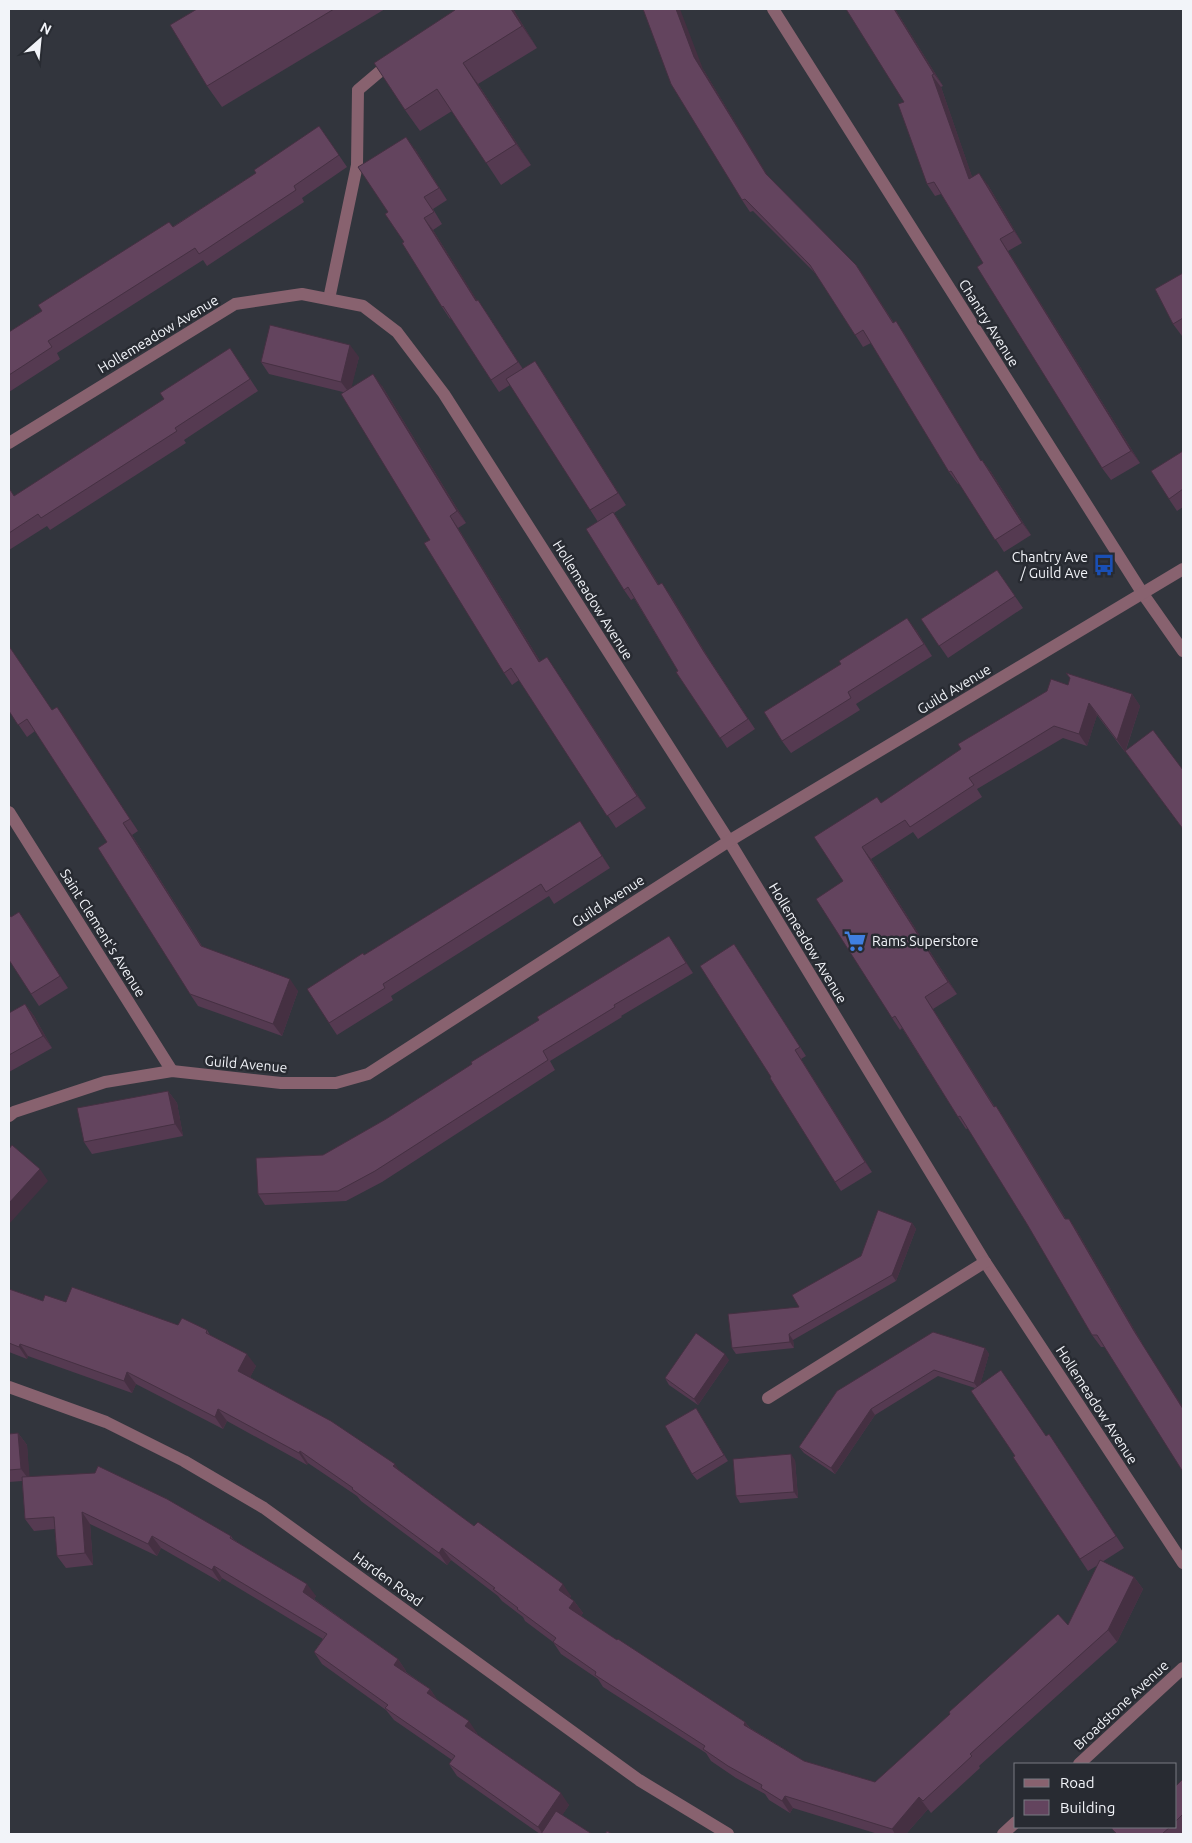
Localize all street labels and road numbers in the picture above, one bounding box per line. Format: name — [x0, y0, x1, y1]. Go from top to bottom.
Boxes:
street label: Chantry Avenue — [956, 276, 1022, 370]
street label: Hollemeadow Avenue — [95, 292, 221, 376]
street label: Hollemeadow Avenue — [550, 537, 636, 663]
street label: Guild Avenue — [914, 661, 994, 717]
street label: Saint Clement's Avenue — [57, 866, 149, 1000]
street label: Guild Avenue — [569, 872, 647, 930]
street label: Hollemeadow Avenue — [766, 880, 850, 1006]
street label: Guild Avenue — [204, 1052, 288, 1076]
street label: Hollemeadow Avenue — [1053, 1343, 1141, 1467]
street label: Harden Road — [350, 1549, 426, 1609]
street label: Broadstone Avenue — [1070, 1657, 1172, 1753]

